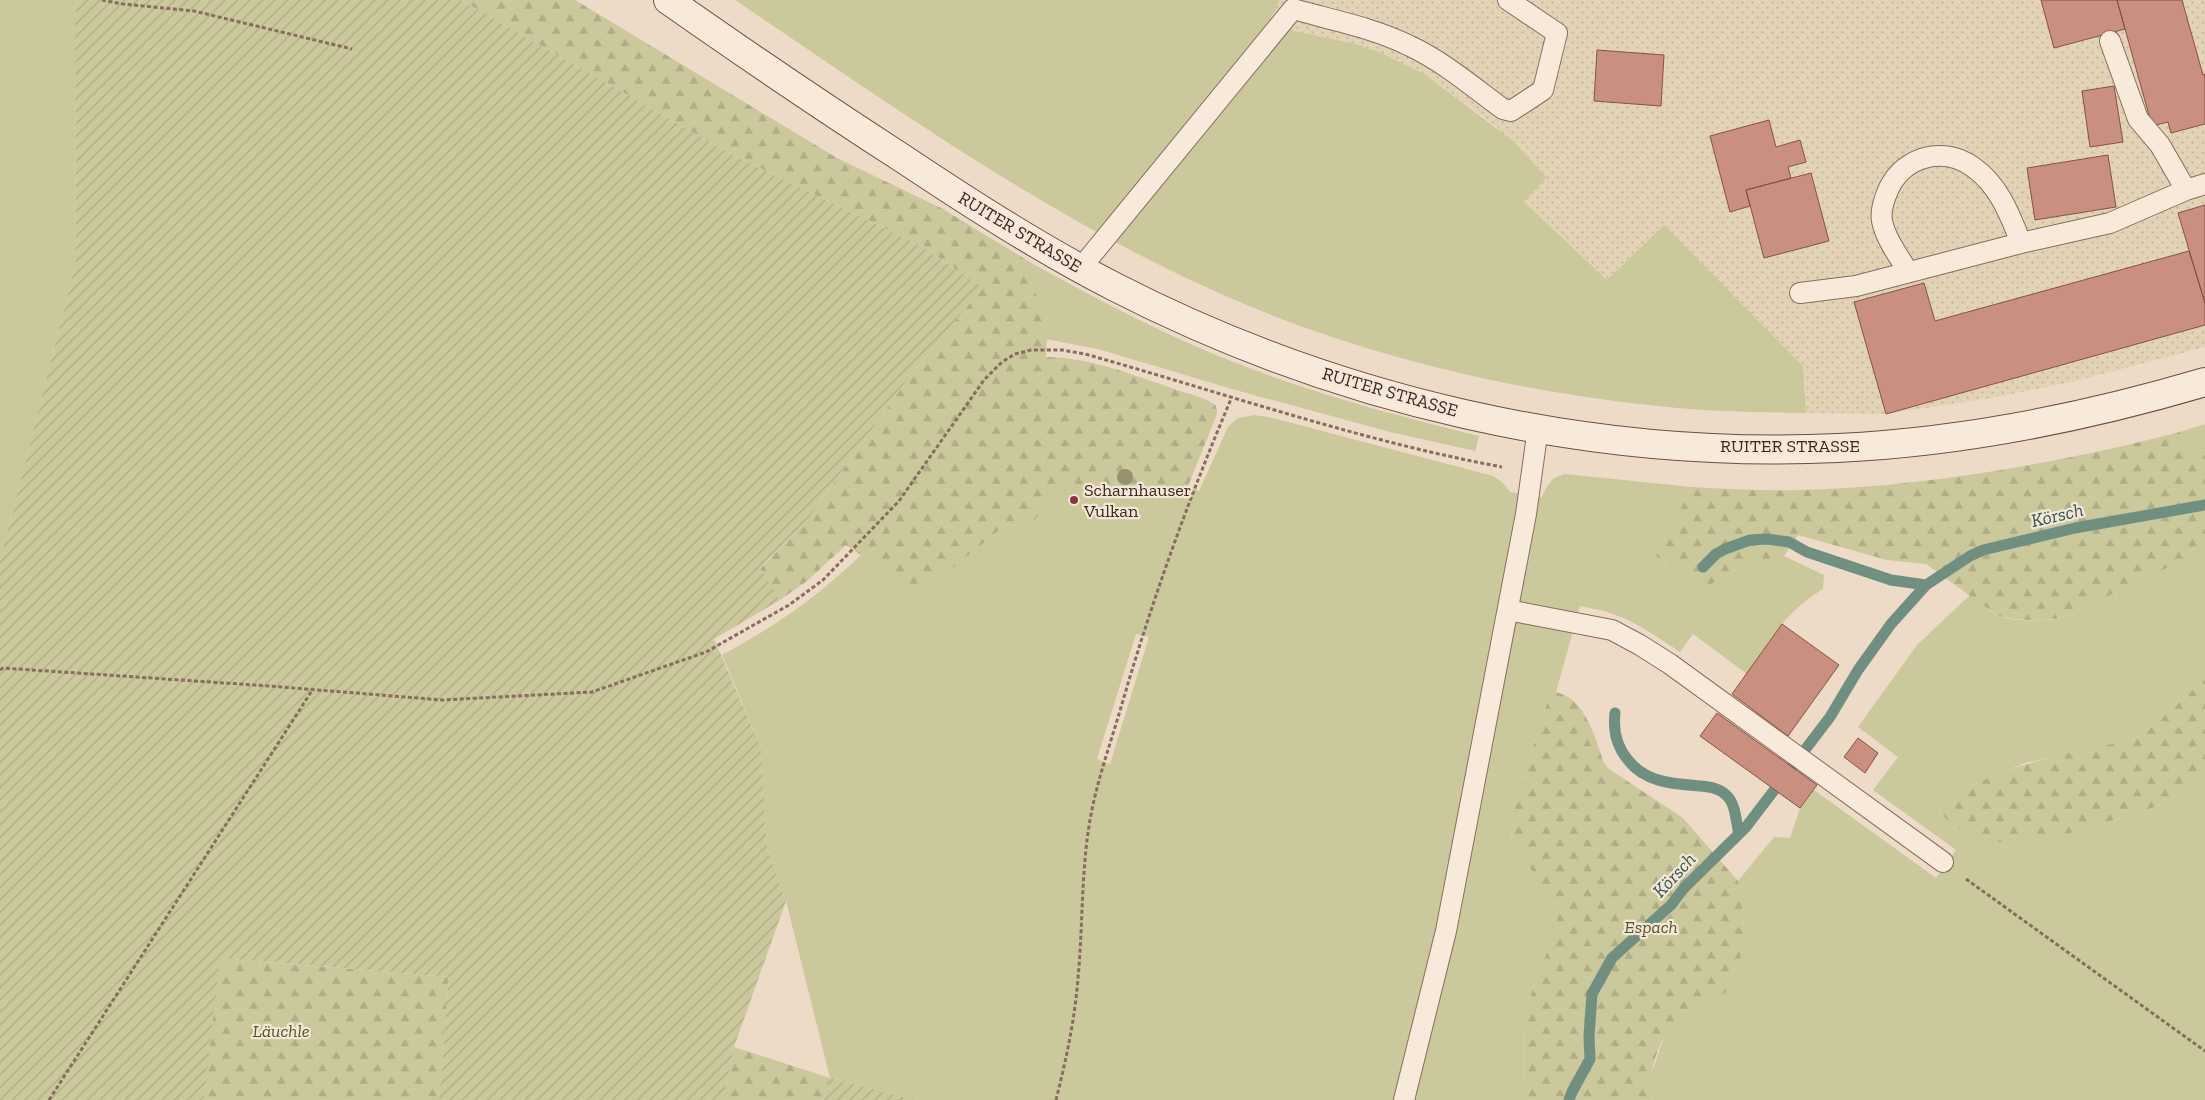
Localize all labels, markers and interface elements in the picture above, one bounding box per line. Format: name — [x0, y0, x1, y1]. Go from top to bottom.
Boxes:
street label: RUITER STRASSE — [954, 187, 1086, 277]
street label: RUITER STRASSE — [1320, 362, 1460, 422]
street label: RUITER STRASSE — [1720, 435, 1860, 457]
place label: Scharnhauser Vulkan — [1083, 479, 1191, 522]
marker: Scharnhauser Vulkan — [1068, 494, 1080, 506]
water label: Körsch — [2029, 498, 2085, 532]
water label: Körsch — [1648, 848, 1700, 902]
park label: Espach — [1624, 916, 1678, 938]
park label: Läuchle — [252, 1020, 310, 1042]

